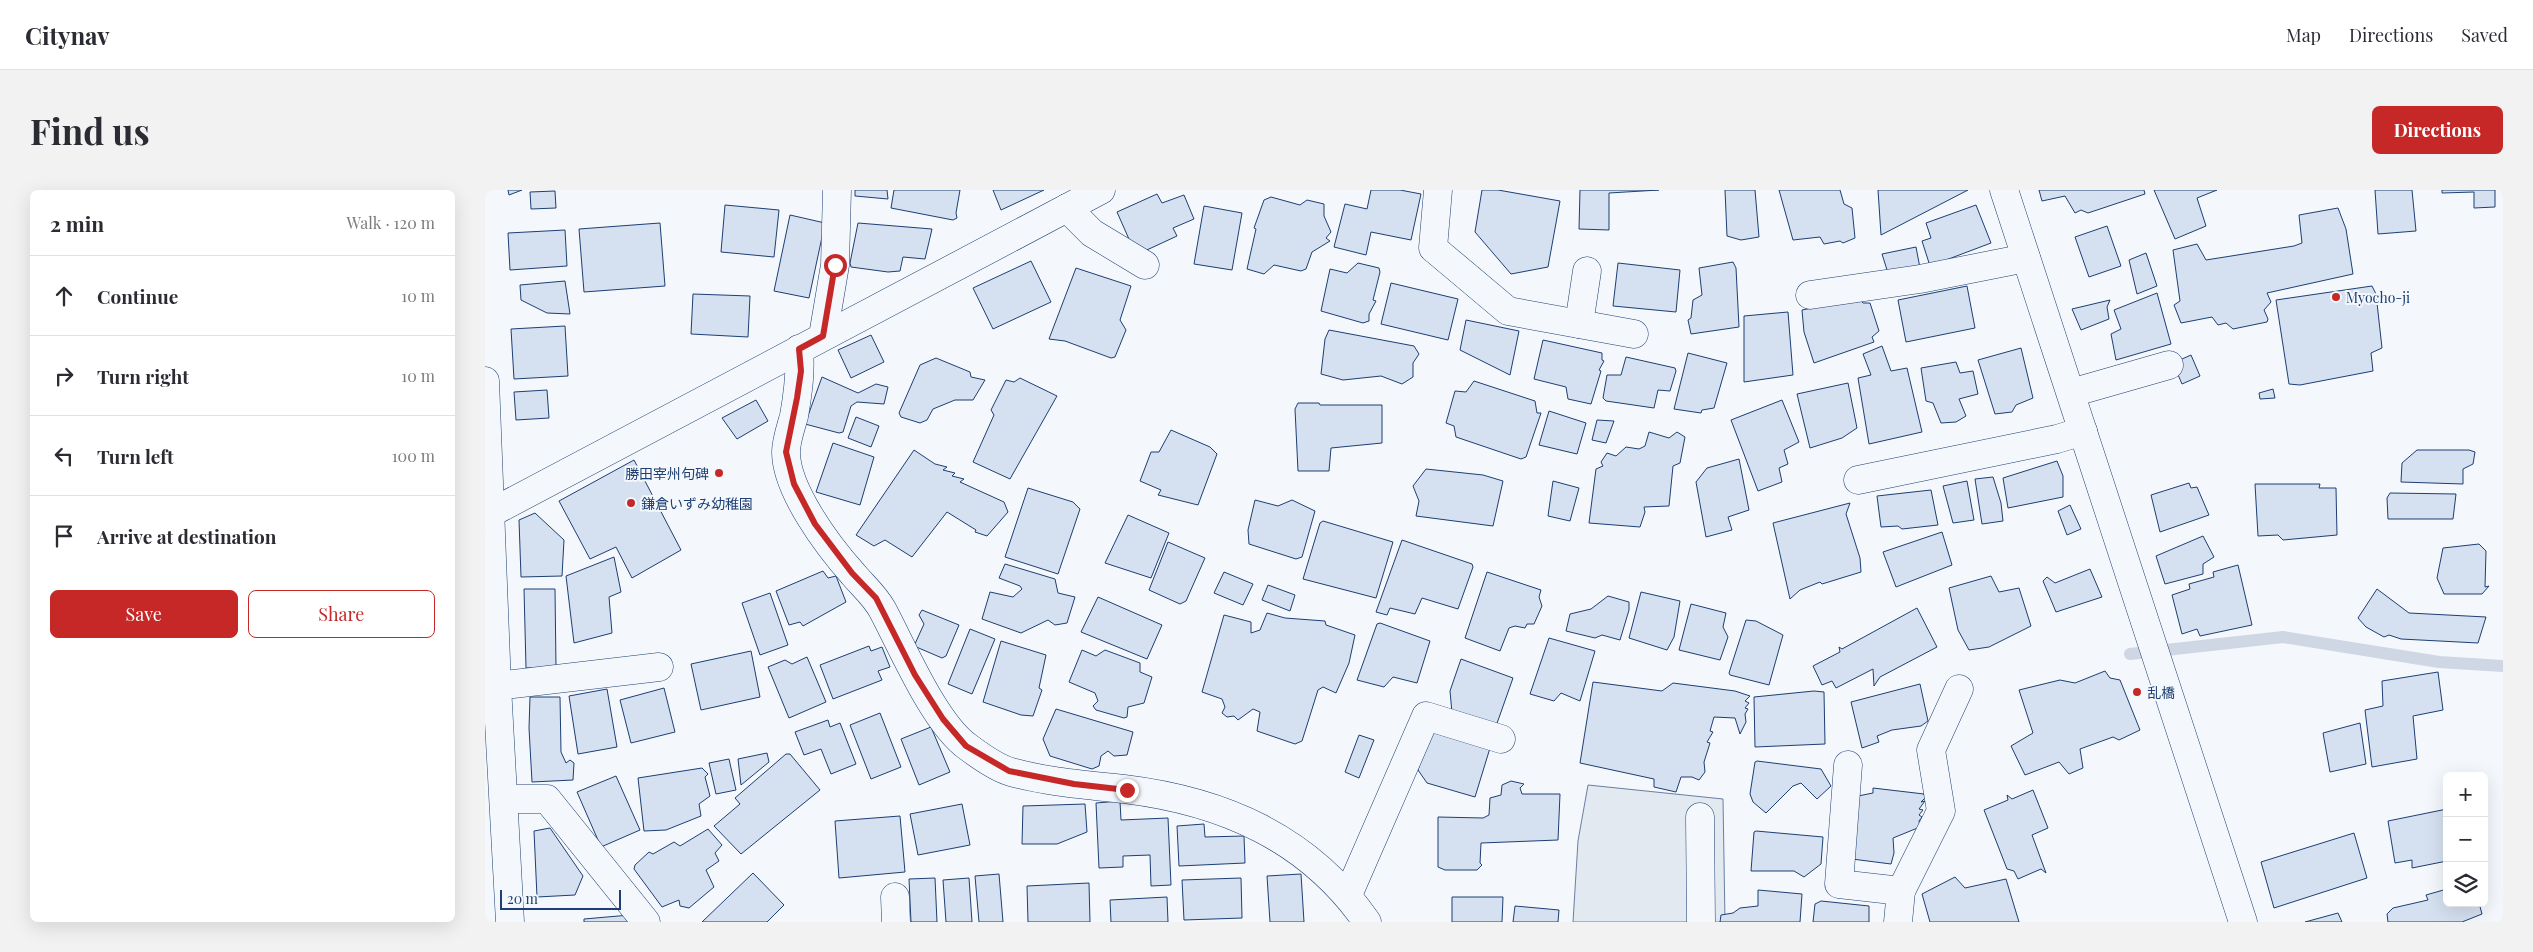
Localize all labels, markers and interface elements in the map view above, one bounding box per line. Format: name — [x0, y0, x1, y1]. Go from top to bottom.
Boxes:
text: Citynav — [25, 19, 110, 51]
text: Map — [2286, 23, 2321, 47]
text: Directions — [2349, 23, 2433, 47]
text: Saved — [2461, 23, 2508, 47]
button: Directions — [2372, 106, 2503, 154]
text: Find us — [30, 107, 150, 154]
text: 2 min — [50, 209, 104, 237]
text: Walk · 120 m — [347, 212, 435, 233]
route start — [824, 254, 847, 277]
icon: ahead — [50, 282, 78, 310]
text: Continue — [97, 283, 178, 309]
text: 10 m — [401, 285, 435, 306]
place label: Myocho-ji — [2346, 288, 2410, 307]
marker: Myocho-ji — [2330, 291, 2342, 303]
icon: right — [50, 362, 78, 390]
text: Turn right — [97, 363, 189, 389]
text: 10 m — [401, 365, 435, 386]
icon: left — [50, 442, 78, 470]
text: Turn left — [97, 443, 174, 469]
text: 100 m — [392, 445, 435, 466]
place label: 勝田宰州句碑 — [625, 464, 709, 483]
marker: 勝田宰州句碑 — [713, 467, 725, 479]
place label: 鎌倉いずみ幼稚園 — [641, 494, 753, 513]
marker: 鎌倉いずみ幼稚園 — [625, 497, 637, 509]
icon: arrive — [50, 522, 78, 550]
text: Arrive at destination — [97, 523, 277, 549]
button: Save — [50, 590, 238, 638]
button: Share — [248, 590, 435, 638]
place label: 乱橋 — [2147, 683, 2175, 702]
marker: 乱橋 — [2131, 686, 2143, 698]
map controls — [2443, 772, 2488, 907]
button: + — [2443, 772, 2488, 817]
route end — [1116, 779, 1139, 802]
button: − — [2443, 817, 2488, 862]
button: layers — [2443, 862, 2488, 907]
scale bar — [500, 887, 621, 910]
text: 20 m — [507, 889, 538, 908]

